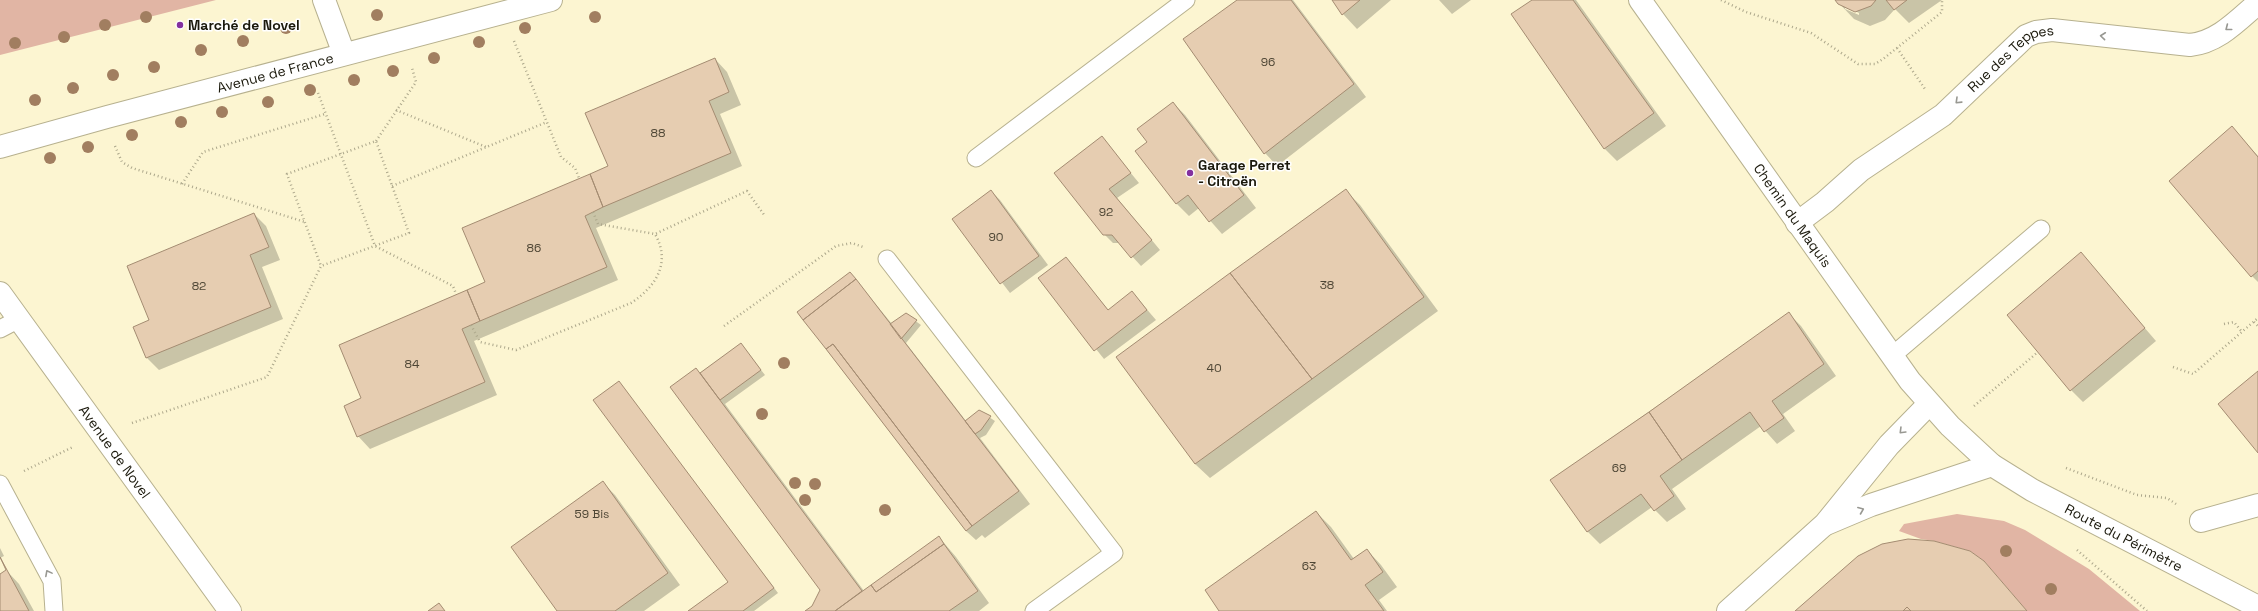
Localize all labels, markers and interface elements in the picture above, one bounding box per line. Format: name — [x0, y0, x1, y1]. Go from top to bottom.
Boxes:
place label: Marché de Novel — [188, 16, 300, 34]
marker: Marché de Novel — [175, 20, 185, 30]
street label: Rue des Teppes — [1964, 21, 2055, 96]
one-way arrow — [2226, 24, 2233, 31]
one-way arrow — [2100, 31, 2106, 40]
street label: Avenue de France — [215, 49, 335, 97]
house number: 96 — [1261, 54, 1275, 70]
one-way arrow — [1955, 96, 1963, 104]
house number: 88 — [651, 125, 665, 141]
place label: Garage Perret - Citroën — [1198, 156, 1291, 190]
street label: Chemin du Maquis — [1750, 160, 1836, 271]
marker: Garage Perret - Citroën — [1185, 168, 1195, 178]
house number: 92 — [1099, 204, 1113, 220]
house number: 90 — [988, 229, 1004, 245]
house number: 86 — [527, 240, 541, 256]
house number: 38 — [1320, 277, 1334, 293]
house number: 82 — [192, 278, 206, 294]
house number: 84 — [405, 356, 420, 372]
house number: 40 — [1206, 360, 1222, 376]
street label: Avenue de Novel — [75, 402, 155, 502]
one-way arrow — [1899, 426, 1907, 434]
house number: 69 — [1612, 460, 1626, 476]
street label: Route du Périmètre — [2062, 500, 2186, 575]
house number: 59 Bis — [575, 506, 609, 522]
one-way arrow — [1857, 506, 1864, 514]
house number: 63 — [1302, 558, 1316, 574]
one-way arrow — [45, 570, 52, 577]

